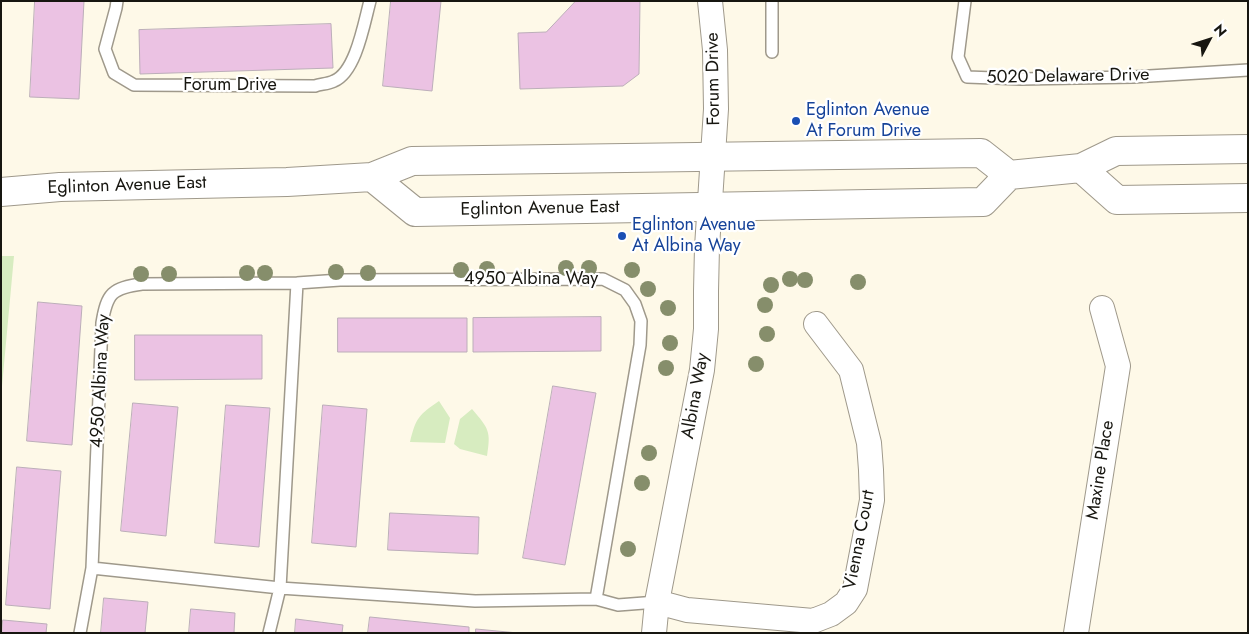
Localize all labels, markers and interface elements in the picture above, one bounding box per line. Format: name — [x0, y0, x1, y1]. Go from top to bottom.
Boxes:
north arrow — [1184, 15, 1234, 65]
text: N — [1209, 20, 1232, 41]
street label: Forum Drive — [702, 32, 726, 126]
street label: 5020 Delaware Drive — [986, 65, 1150, 89]
street label: Forum Drive — [183, 75, 277, 97]
place label: Eglinton Avenue At Forum Drive — [806, 100, 929, 142]
marker: Eglinton Avenue At Forum Drive — [790, 115, 802, 127]
street label: Eglinton Avenue East — [47, 172, 207, 200]
street label: Eglinton Avenue East — [460, 197, 620, 221]
place label: Eglinton Avenue At Albina Way — [632, 215, 755, 258]
marker: Eglinton Avenue At Albina Way — [616, 230, 628, 242]
street label: 4950 Albina Way — [464, 269, 598, 291]
street label: 4950 Albina Way — [87, 313, 115, 449]
street label: Albina Way — [678, 351, 714, 441]
street label: Maxine Place — [1083, 419, 1119, 521]
street label: Vienna Court — [840, 488, 880, 592]

